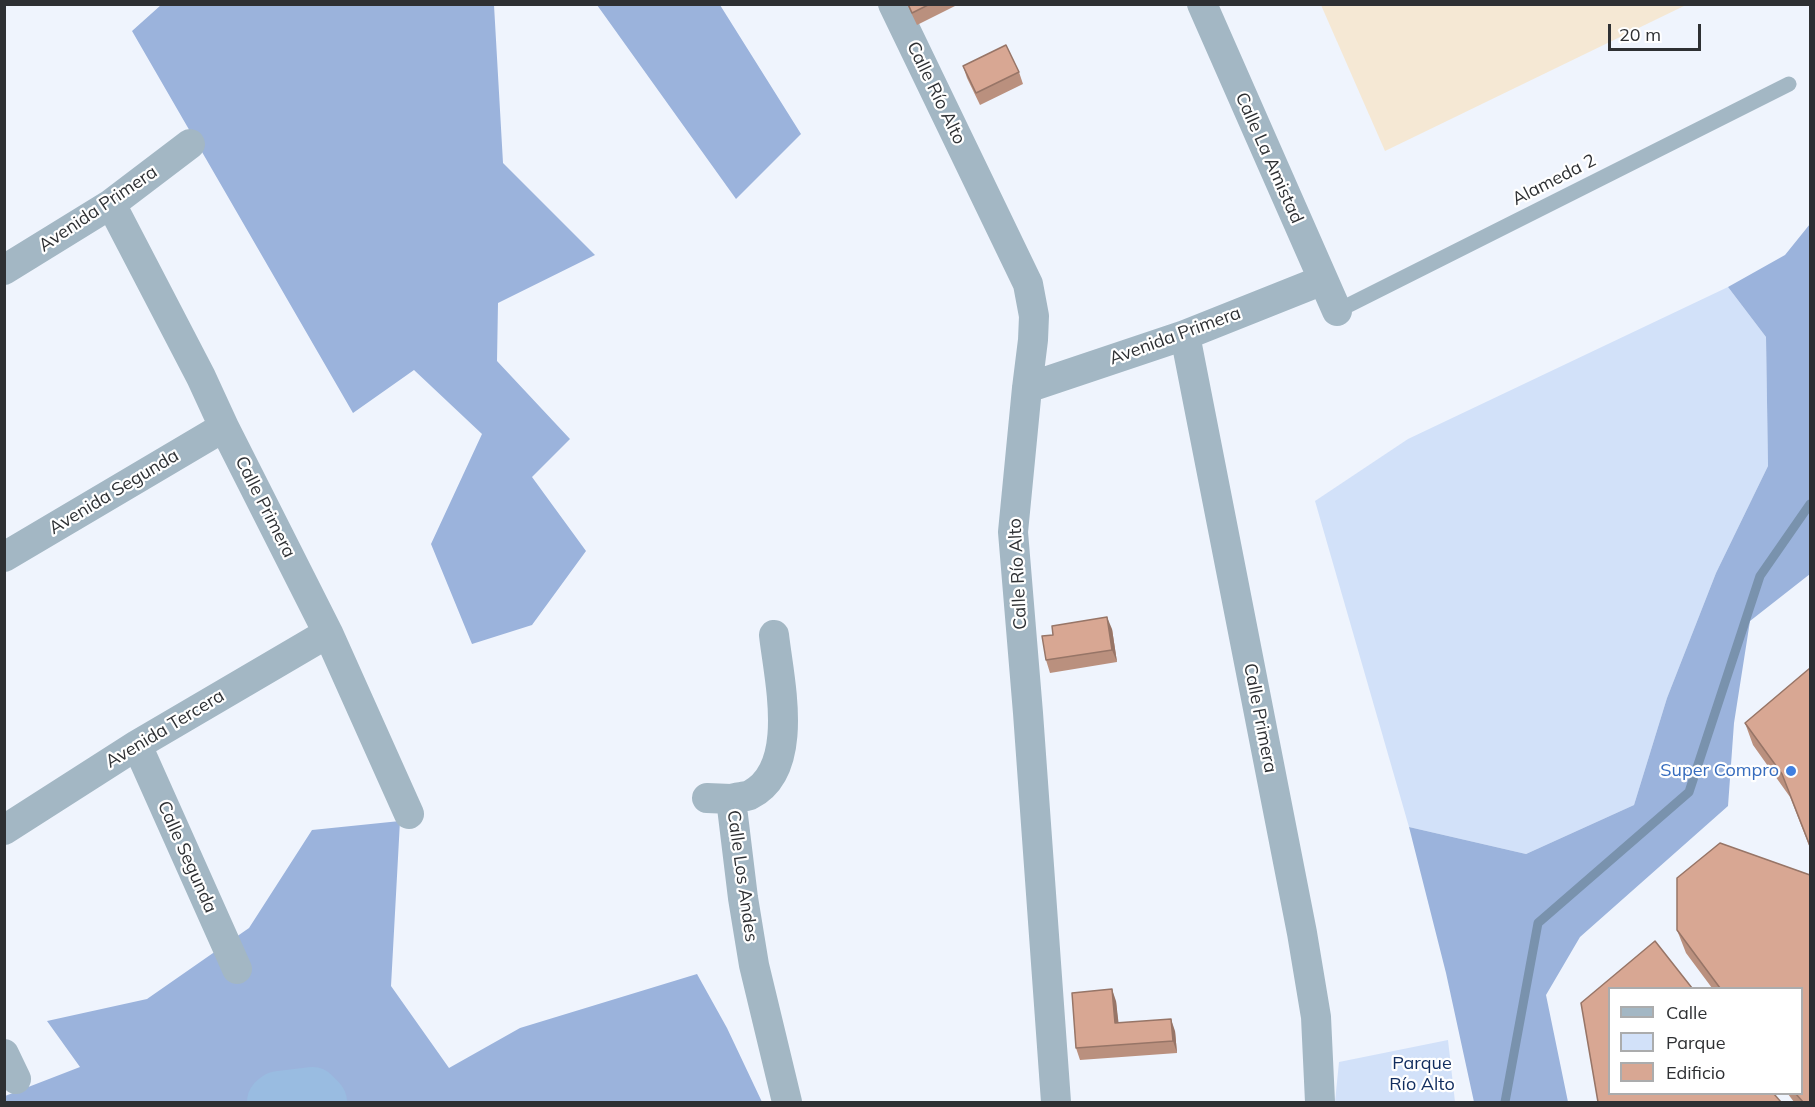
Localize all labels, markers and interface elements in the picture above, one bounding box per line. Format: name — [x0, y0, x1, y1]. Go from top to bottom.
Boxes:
scale bar — [1611, 12, 1704, 50]
text: 20 m — [1619, 23, 1661, 46]
street label: Calle Río Alto — [902, 38, 970, 148]
street label: Calle La Amistad — [1230, 89, 1308, 227]
street label: Alameda 2 — [1509, 150, 1599, 210]
street label: Avenida Primera — [35, 161, 161, 257]
street label: Avenida Primera — [1106, 302, 1244, 370]
street label: Avenida Segunda — [45, 445, 183, 539]
street label: Calle Primera — [230, 453, 300, 561]
street label: Calle Río Alto — [1004, 518, 1032, 630]
street label: Calle Primera — [1239, 661, 1281, 775]
street label: Avenida Tercera — [102, 685, 228, 773]
place label: Super Compro — [1660, 760, 1779, 782]
marker: Super Compro — [1784, 764, 1798, 778]
street label: Calle Segunda — [153, 798, 221, 916]
street label: Calle Los Andes — [722, 809, 762, 943]
legend — [1608, 987, 1803, 1095]
text: Calle — [1666, 1001, 1707, 1024]
text: Parque — [1666, 1031, 1725, 1054]
park label: Parque Río Alto — [1389, 1053, 1455, 1096]
text: Edificio — [1666, 1061, 1725, 1084]

